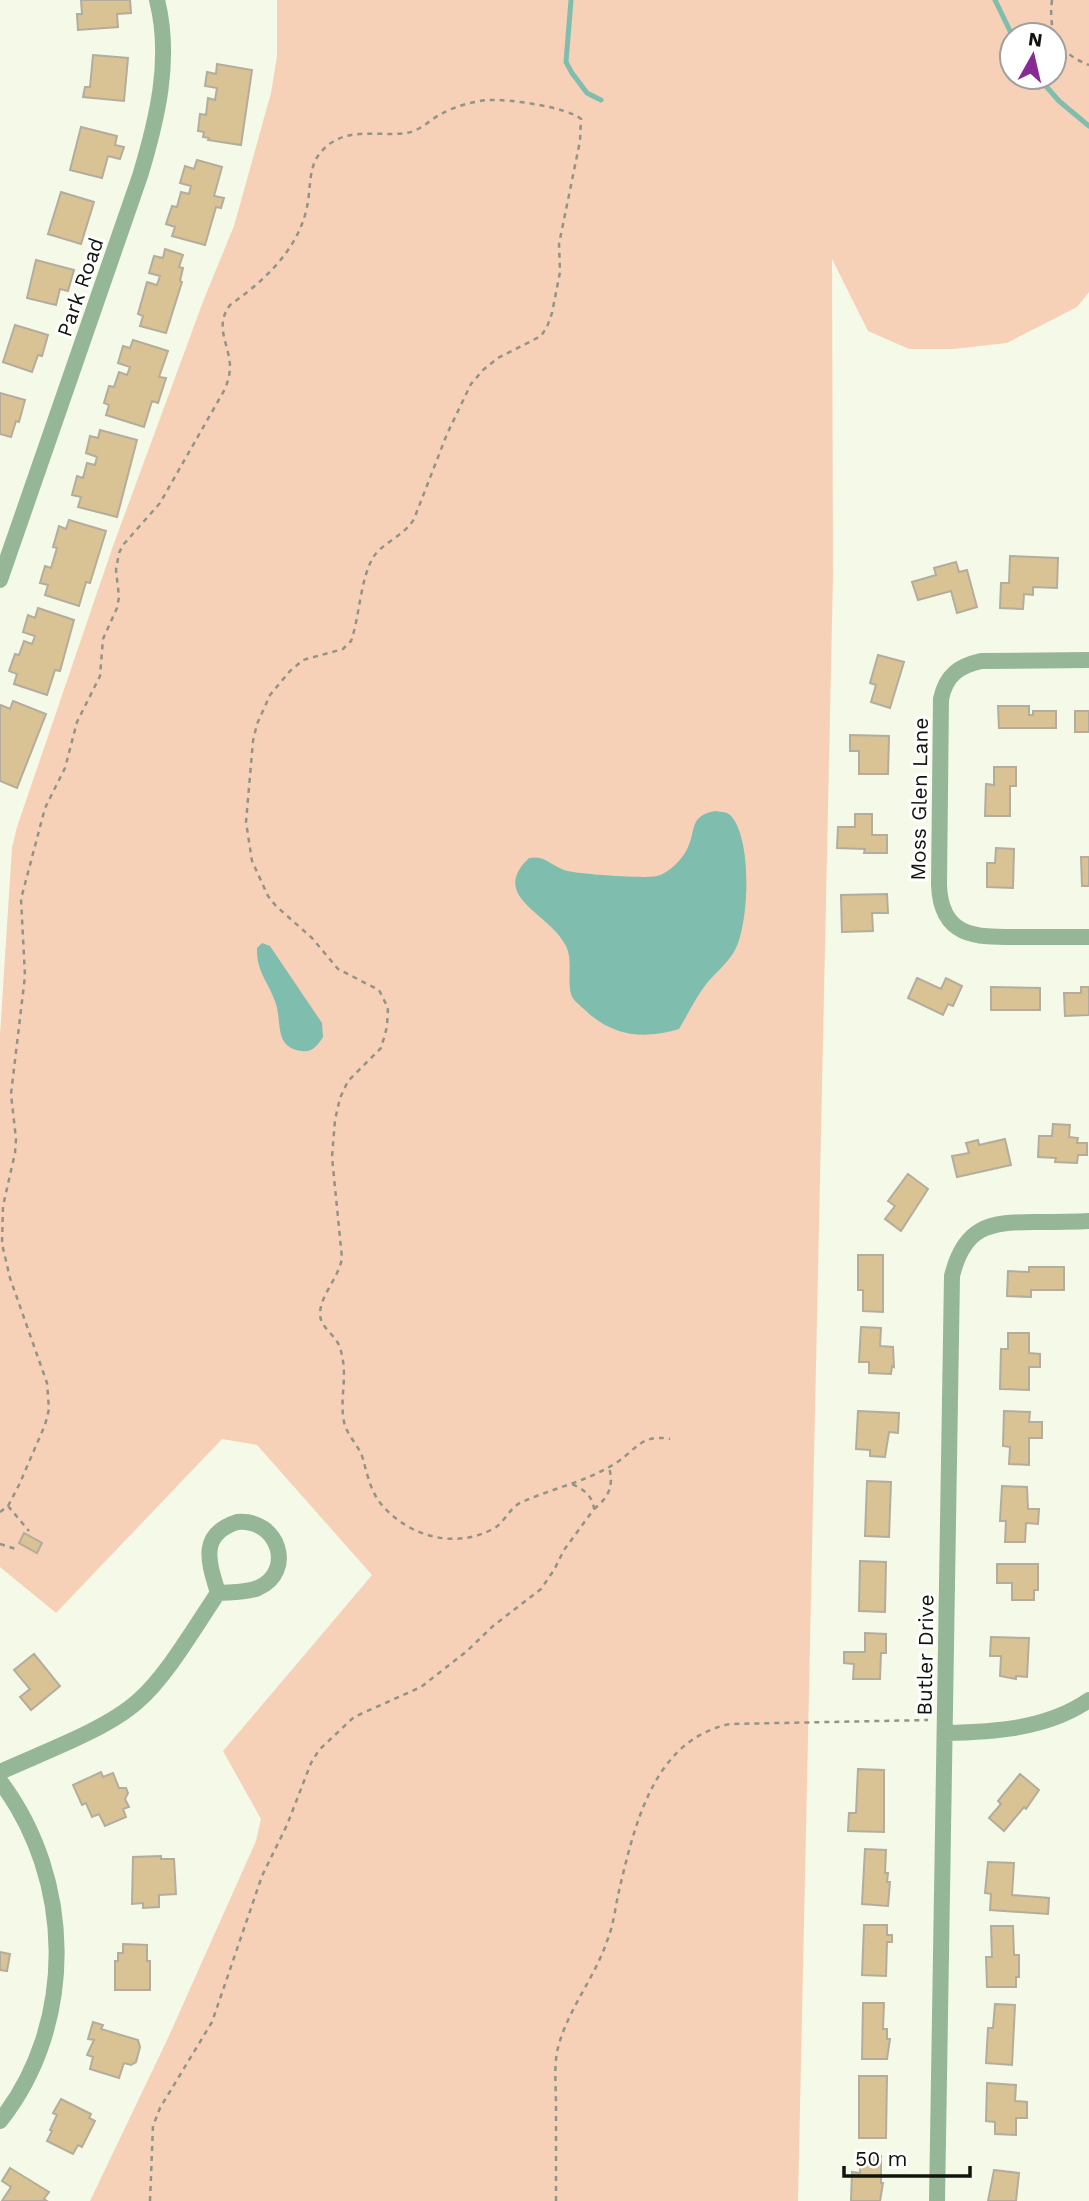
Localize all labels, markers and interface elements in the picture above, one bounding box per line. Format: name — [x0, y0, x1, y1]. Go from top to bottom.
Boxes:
north arrow — [998, 21, 1068, 91]
text: N — [1027, 27, 1044, 52]
street label: Park Road — [51, 234, 109, 340]
street label: Moss Glen Lane — [905, 717, 933, 881]
street label: Butler Drive — [911, 1594, 939, 1716]
scale bar — [844, 2134, 970, 2178]
text: 50 m — [855, 2146, 907, 2171]

